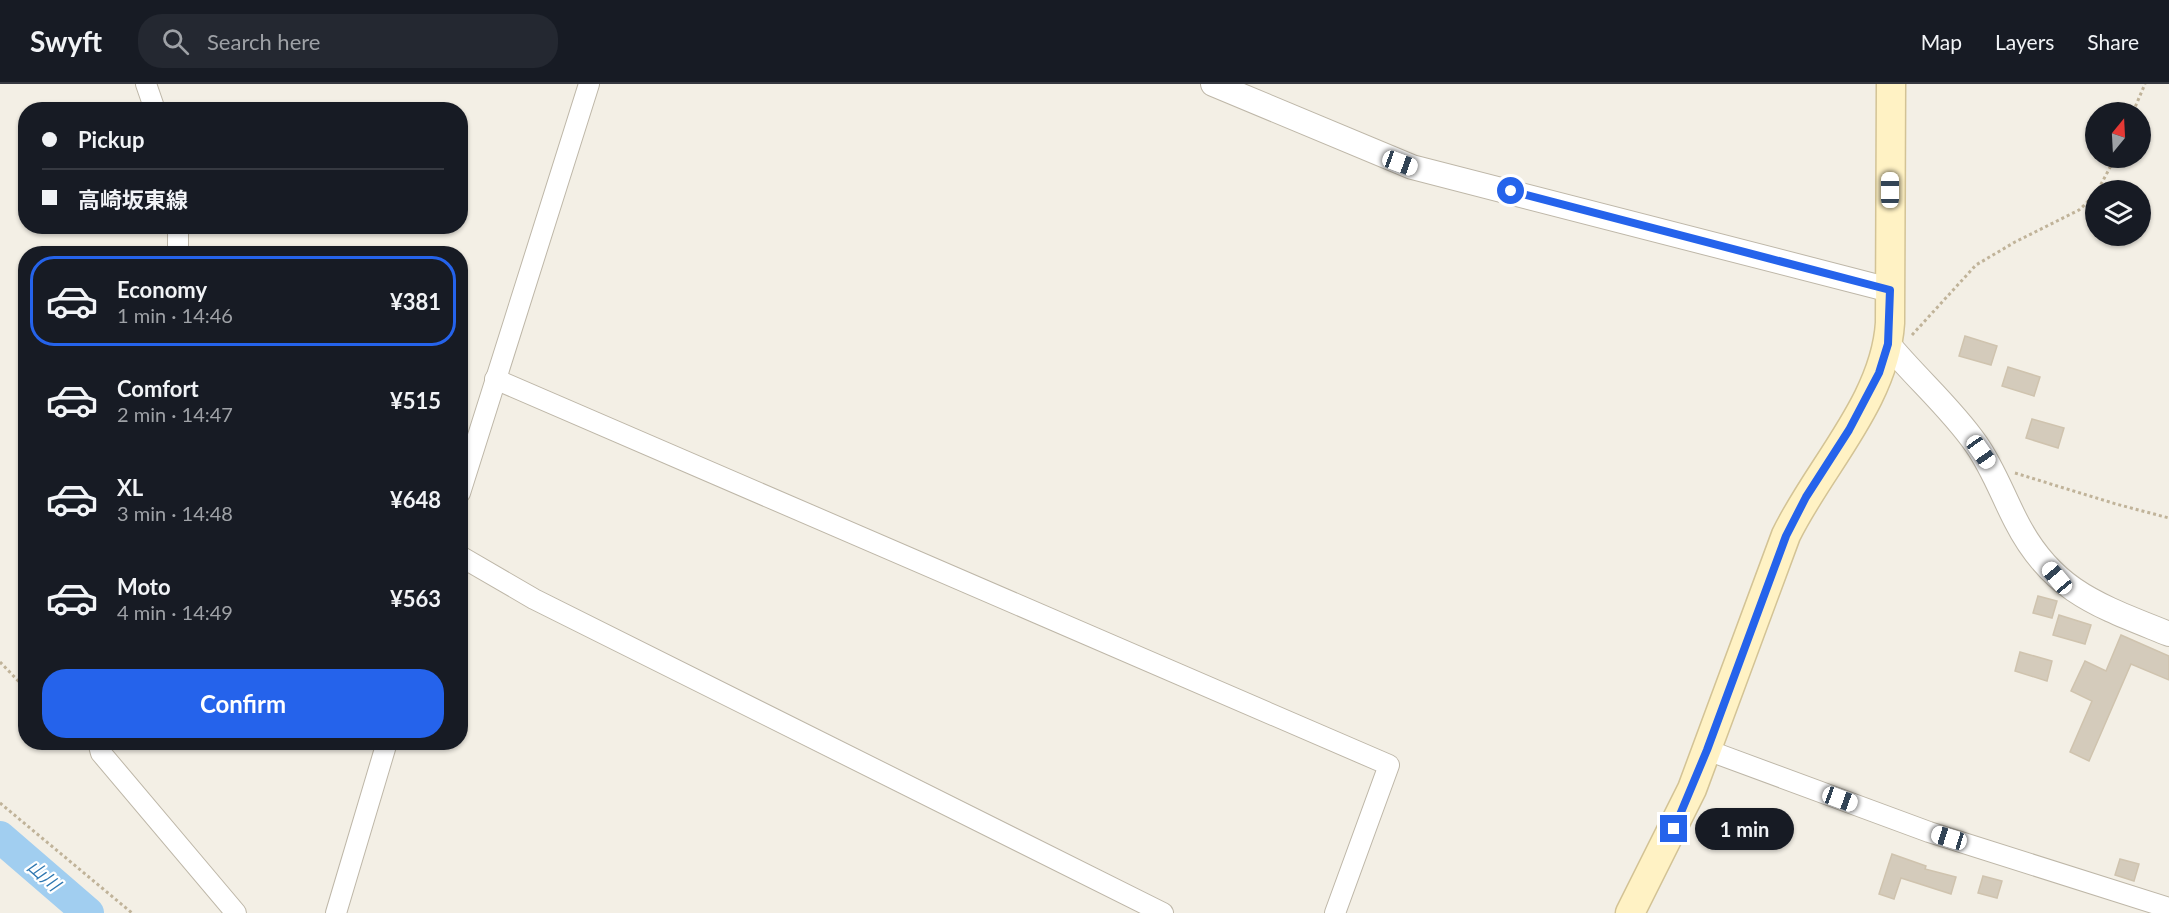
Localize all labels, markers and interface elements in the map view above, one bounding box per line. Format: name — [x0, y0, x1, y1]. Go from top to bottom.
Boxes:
search box — [138, 14, 558, 68]
text: Swyft — [30, 24, 102, 58]
icon: search — [159, 25, 192, 58]
text: Search here — [207, 28, 320, 55]
text: Map — [1921, 29, 1962, 54]
text: Layers — [1995, 29, 2054, 54]
text: Share — [2087, 29, 2139, 54]
north arrow — [2085, 102, 2151, 168]
map controls — [2085, 102, 2151, 246]
text: Pickup — [78, 126, 144, 153]
car — [1380, 148, 1420, 178]
car — [1881, 172, 1899, 208]
route start — [1497, 177, 1524, 204]
button: layers — [2085, 180, 2151, 246]
text: 高崎坂東線 — [78, 186, 188, 213]
icon: car — [45, 274, 99, 328]
text: Economy — [117, 276, 207, 303]
text: ¥381 — [390, 288, 441, 315]
text: 1 min · 14:46 — [117, 303, 233, 327]
icon: car — [45, 373, 99, 427]
text: Comfort — [117, 375, 199, 402]
text: ¥515 — [390, 387, 441, 414]
text: 2 min · 14:47 — [117, 402, 233, 426]
car — [1963, 432, 1999, 472]
icon: car — [45, 472, 99, 526]
text: XL — [117, 474, 143, 501]
text: ¥648 — [390, 486, 441, 513]
text: 3 min · 14:48 — [117, 501, 233, 525]
car — [2039, 558, 2075, 598]
icon: car — [45, 571, 99, 625]
text: Moto — [117, 573, 171, 600]
text: ¥563 — [390, 585, 441, 612]
text: 4 min · 14:49 — [117, 600, 233, 624]
button: Confirm — [42, 669, 444, 738]
car — [1820, 784, 1860, 814]
callout: 1 min — [1695, 808, 1794, 850]
route end — [1660, 815, 1687, 842]
text: 1 min — [1720, 817, 1769, 841]
car — [1929, 824, 1969, 852]
water label: 山川 — [23, 855, 66, 896]

